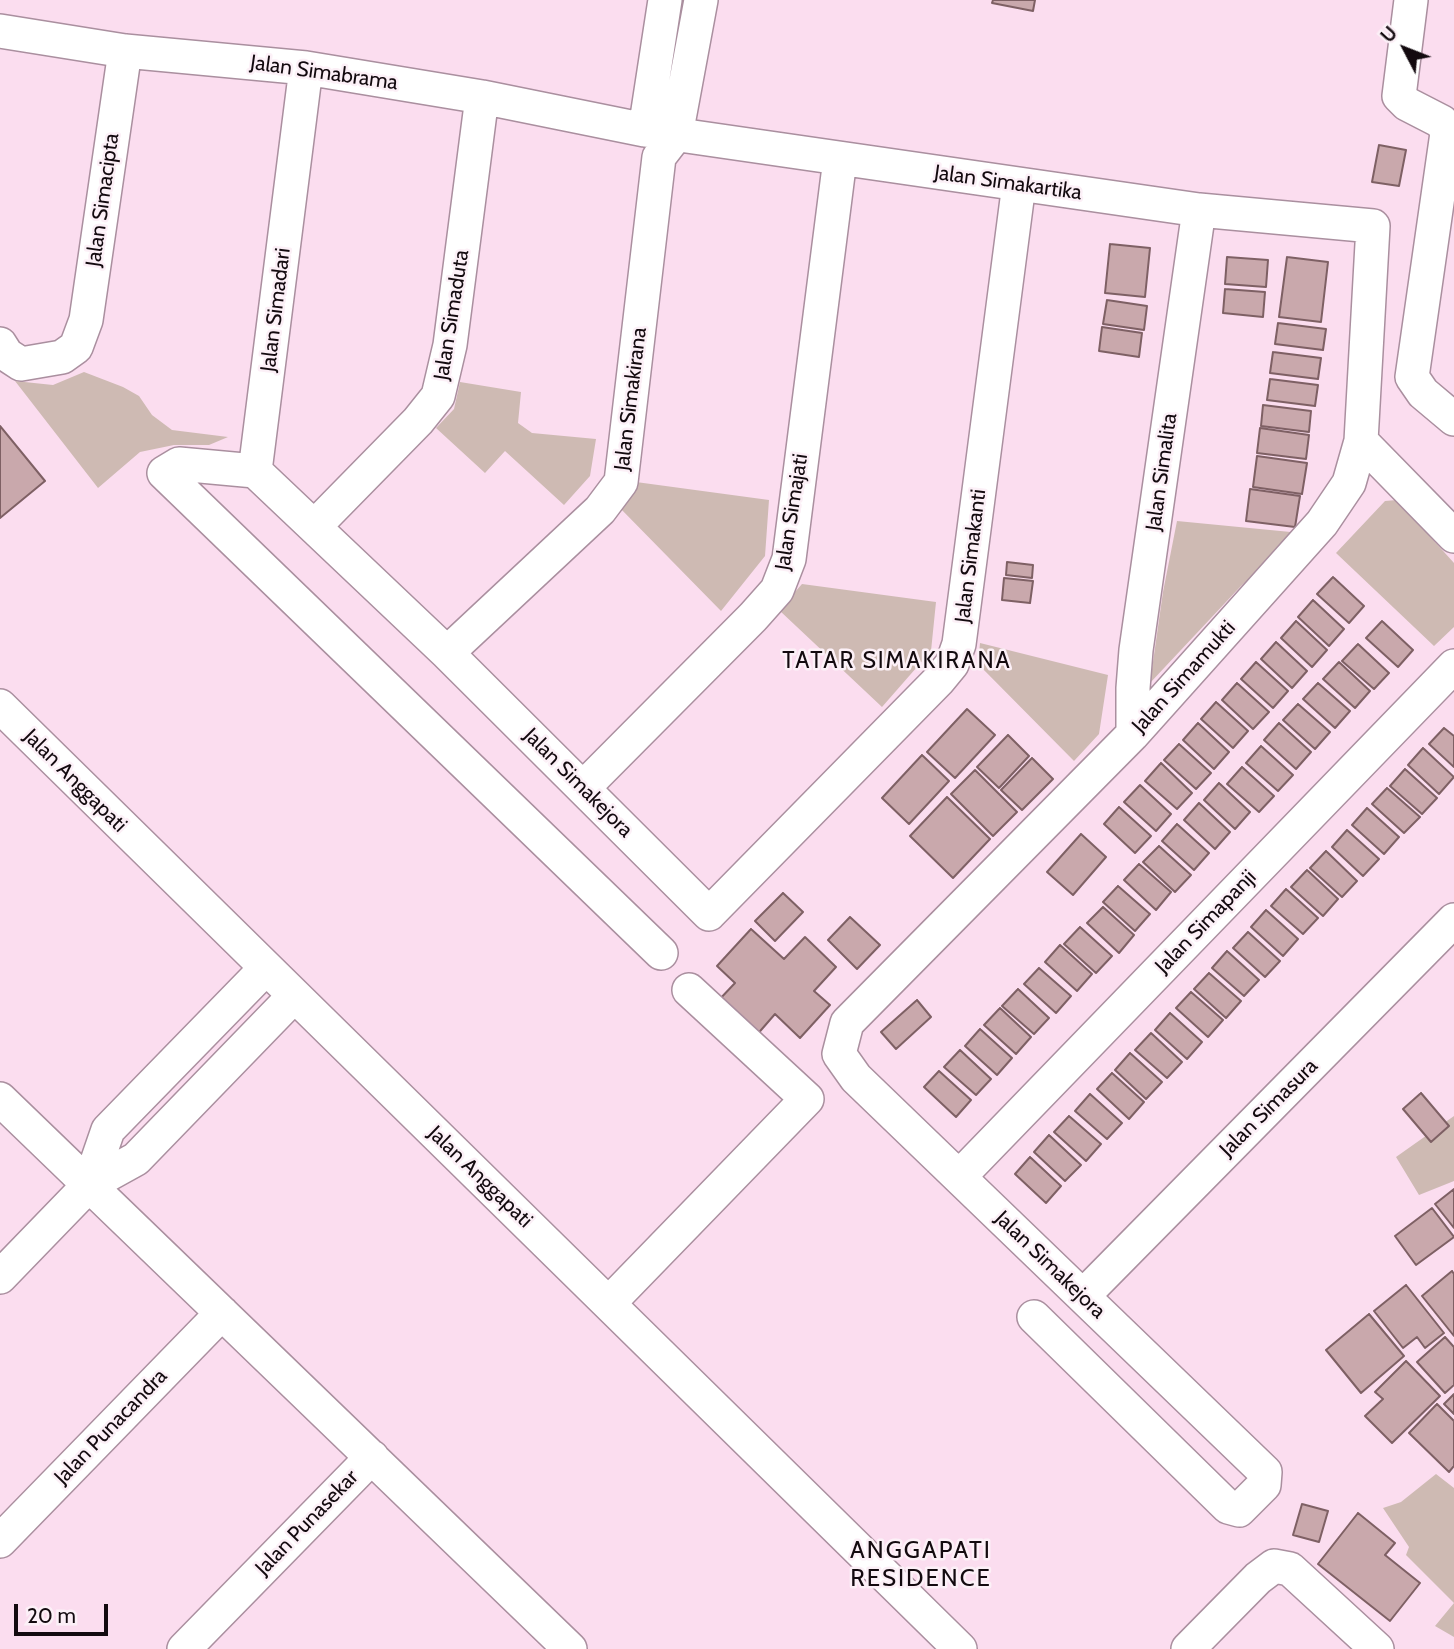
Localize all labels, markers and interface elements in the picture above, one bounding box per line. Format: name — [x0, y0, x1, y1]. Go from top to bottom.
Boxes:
north arrow — [1370, 14, 1440, 84]
text: U — [1376, 22, 1402, 47]
street label: Jalan Simabrama — [249, 50, 399, 96]
street label: Jalan Simacipta — [81, 132, 125, 268]
street label: Jalan Simakartika — [933, 160, 1083, 206]
street label: Jalan Simadari — [256, 247, 296, 373]
street label: Jalan Simaduta — [429, 248, 475, 382]
street label: Jalan Simakirana — [610, 326, 652, 472]
street label: Jalan Simalita — [1141, 412, 1183, 532]
street label: Jalan Simajati — [770, 452, 814, 572]
street label: Jalan Simakanti — [950, 488, 992, 624]
street label: Jalan Simamukti — [1127, 616, 1241, 738]
district label: TATAR SIMAKIRANA — [784, 647, 1010, 675]
street label: Jalan Simakejora — [518, 723, 638, 843]
street label: Jalan Anggapati — [18, 724, 132, 838]
street label: Jalan Simapanji — [1150, 865, 1262, 979]
street label: Jalan Simasura — [1215, 1054, 1323, 1162]
street label: Jalan Anggapati — [423, 1121, 537, 1233]
street label: Jalan Simakejora — [989, 1206, 1111, 1324]
street label: Jalan Punacandra — [49, 1364, 173, 1490]
street label: Jalan Punasekar — [250, 1465, 364, 1581]
district label: ANGGAPATI RESIDENCE — [851, 1537, 991, 1593]
scale bar — [18, 1590, 112, 1634]
text: 20 m — [27, 1603, 76, 1628]

